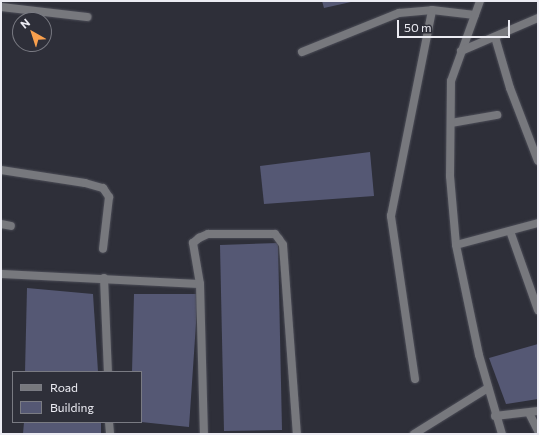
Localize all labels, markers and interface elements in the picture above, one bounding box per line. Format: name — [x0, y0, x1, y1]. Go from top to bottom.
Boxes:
north arrow — [12, 12, 52, 52]
scale bar — [399, 12, 512, 38]
text: N — [17, 15, 32, 31]
text: 50 m — [404, 20, 432, 34]
legend — [12, 371, 142, 423]
text: Road — [50, 380, 78, 394]
text: Building — [50, 400, 94, 414]

